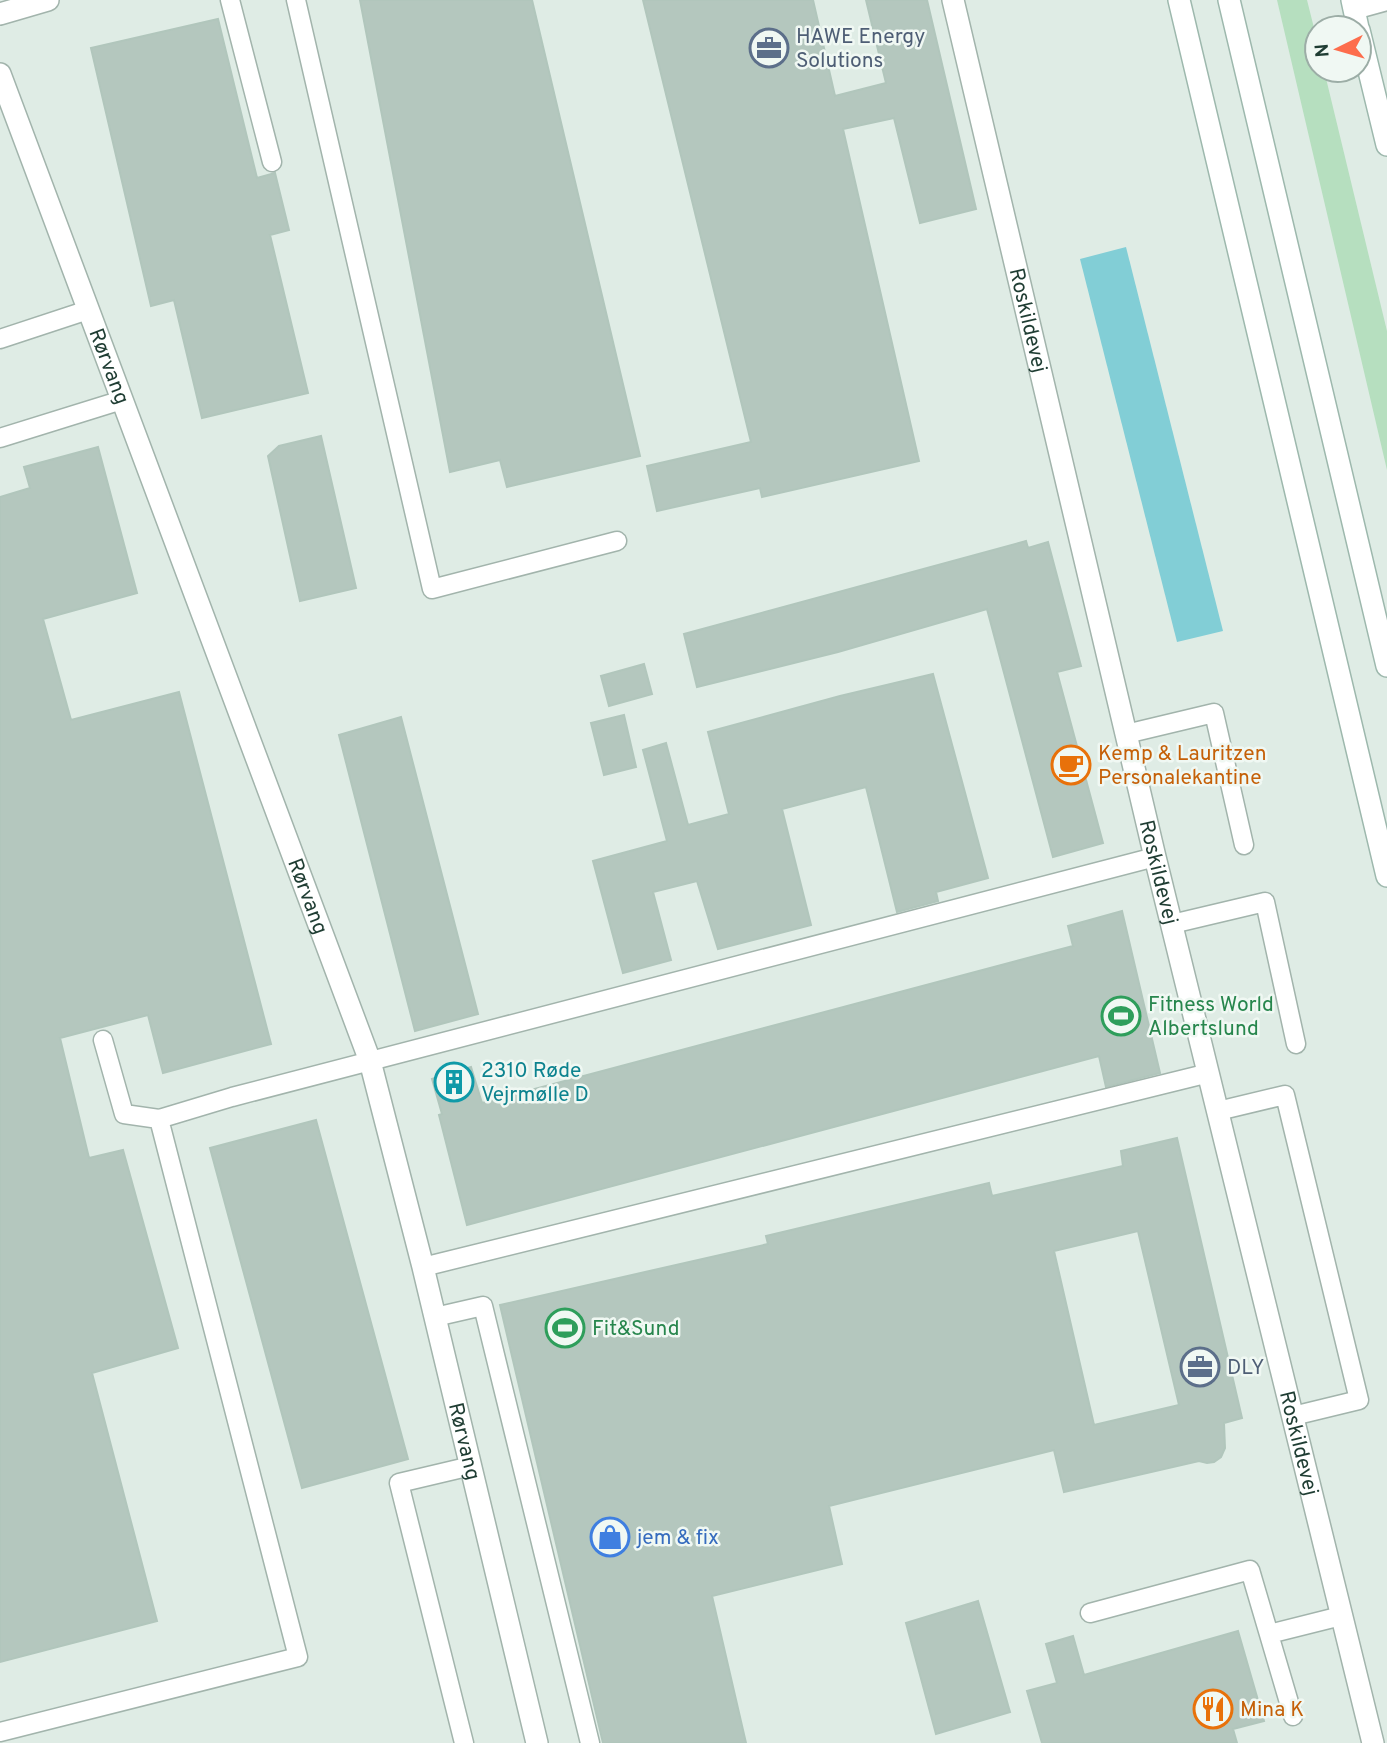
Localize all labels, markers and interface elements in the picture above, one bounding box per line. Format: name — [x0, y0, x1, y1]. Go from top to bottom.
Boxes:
north arrow — [1303, 14, 1373, 84]
place label: HAWE Energy Solutions — [796, 24, 925, 75]
office icon: HAWE Energy Solutions — [748, 27, 790, 69]
text: N — [1311, 42, 1336, 58]
street label: Roskildevej — [1002, 265, 1052, 376]
street label: Rørvang — [82, 325, 135, 408]
place label: Kemp & Lauritzen Personalekantine — [1098, 741, 1266, 792]
cafe icon: Kemp & Lauritzen Personalekantine — [1050, 744, 1092, 786]
street label: Roskildevej — [1132, 817, 1183, 928]
street label: Rørvang — [280, 855, 333, 938]
place label: Fitness World Albertslund — [1148, 992, 1274, 1043]
sports icon: Fitness World Albertslund — [1100, 995, 1142, 1037]
place label: 2310 Røde Vejrmølle D — [481, 1058, 589, 1109]
building icon: 2310 Røde Vejrmølle D — [433, 1061, 475, 1103]
sports icon: Fit&Sund — [544, 1307, 586, 1349]
place label: Fit&Sund — [592, 1316, 679, 1343]
office icon: DLY — [1179, 1346, 1221, 1388]
place label: DLY — [1227, 1355, 1265, 1382]
street label: Roskildevej — [1272, 1388, 1324, 1499]
street label: Rørvang — [441, 1400, 486, 1483]
shop icon: jem & fix — [589, 1516, 631, 1558]
place label: jem & fix — [636, 1525, 719, 1552]
restaurant icon: Mina K — [1192, 1688, 1234, 1730]
place label: Mina K — [1240, 1697, 1304, 1724]

